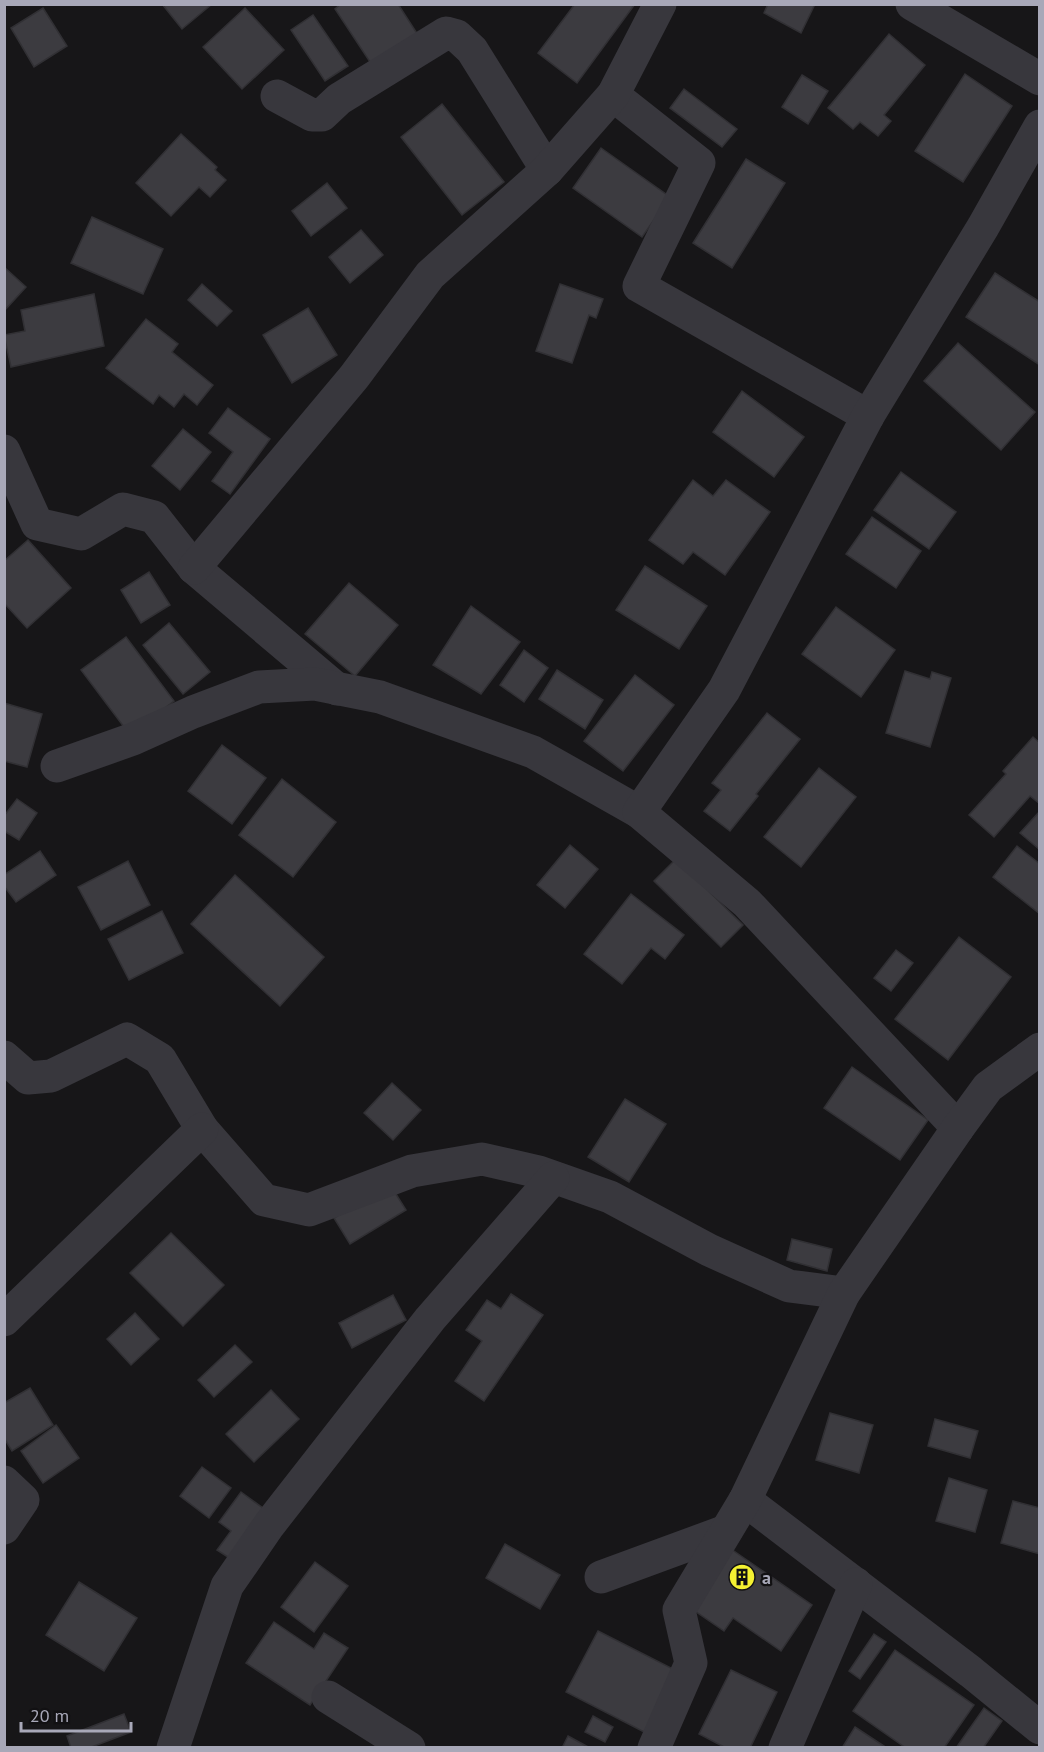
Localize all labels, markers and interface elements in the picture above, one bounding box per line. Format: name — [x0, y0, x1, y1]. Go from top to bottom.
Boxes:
building icon: a — [727, 1562, 757, 1592]
place label: a — [762, 1566, 771, 1589]
scale bar — [21, 1695, 130, 1733]
text: 20 m — [30, 1704, 69, 1727]

